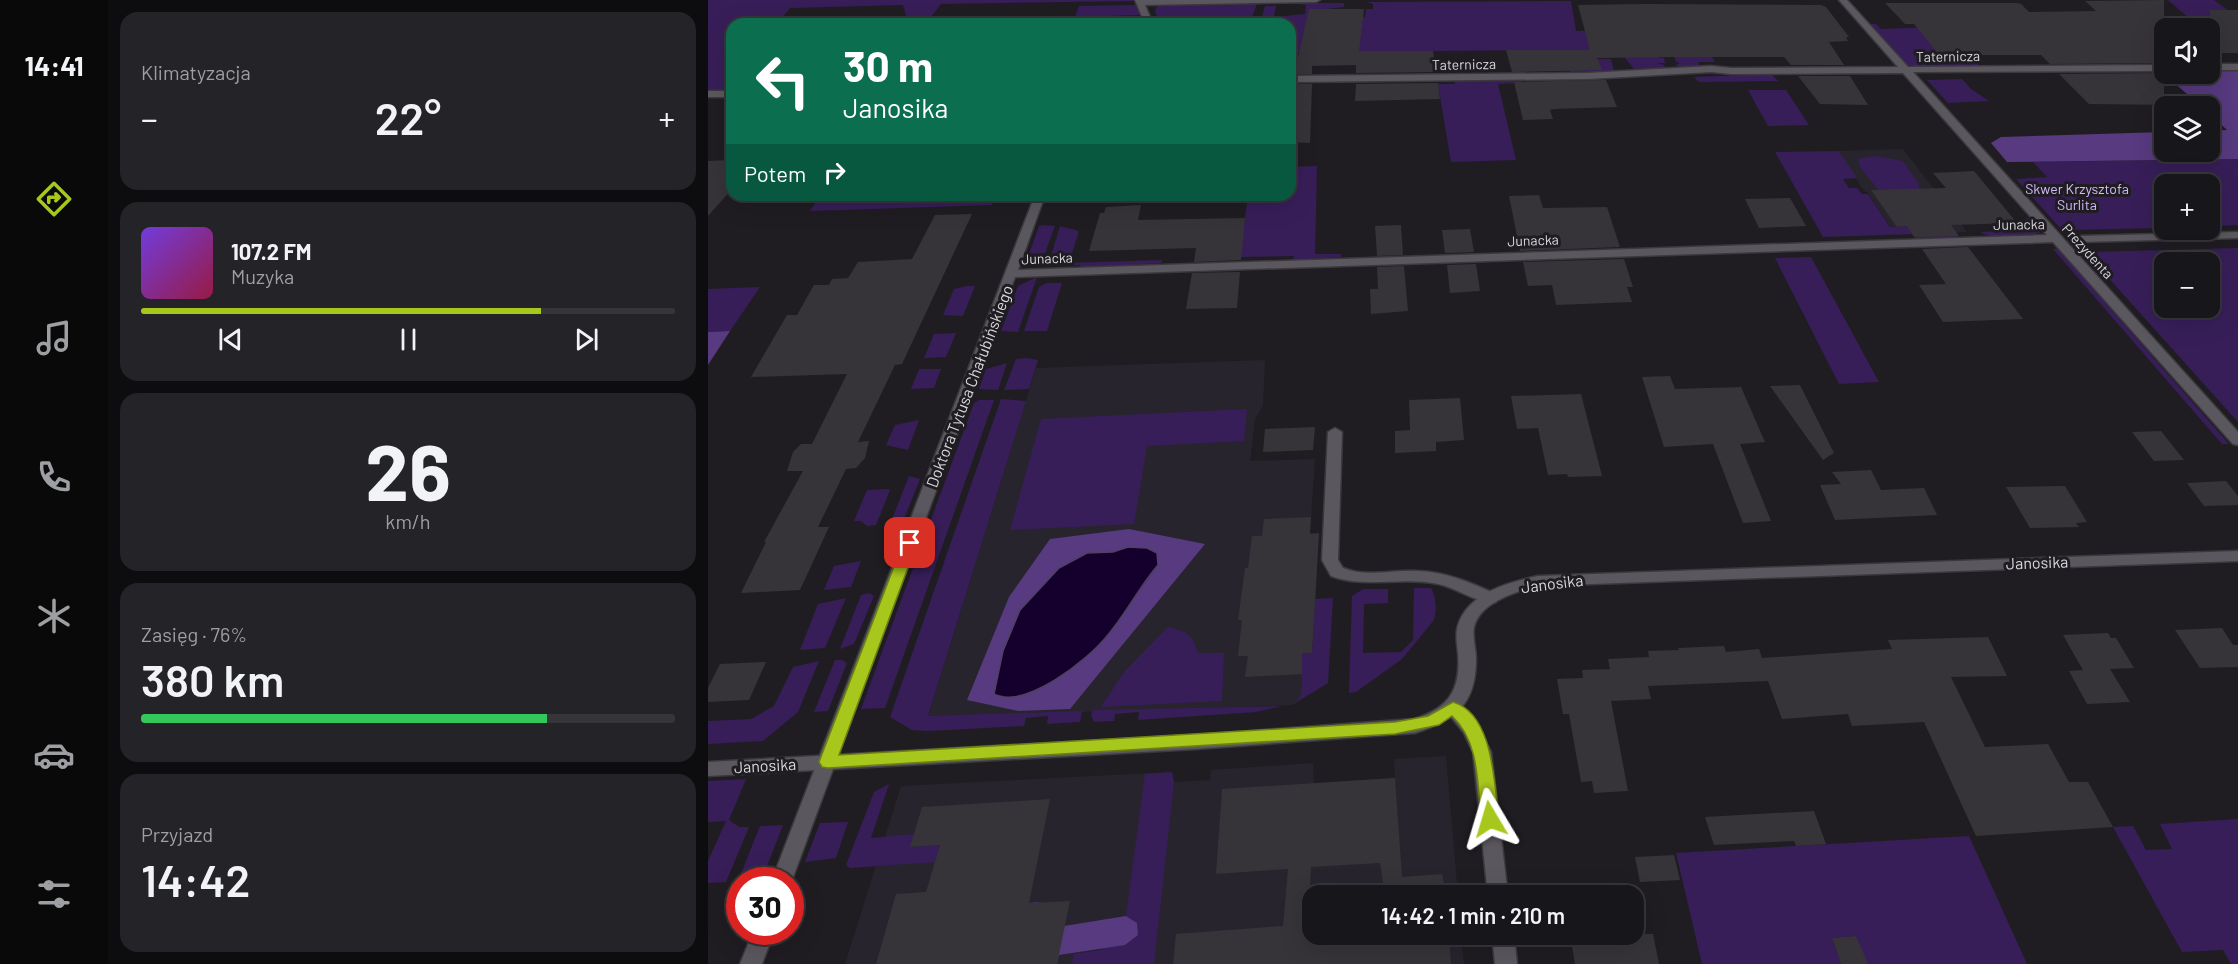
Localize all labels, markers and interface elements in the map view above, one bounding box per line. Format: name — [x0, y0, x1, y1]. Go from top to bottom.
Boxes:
map controls — [2154, 18, 2220, 318]
button: sound — [2154, 18, 2220, 84]
text: 30 m — [843, 40, 933, 90]
icon: left — [744, 42, 822, 120]
street label: Taternicza — [1916, 47, 1980, 65]
text: 14:41 — [24, 49, 84, 81]
street label: Taternicza — [1432, 55, 1496, 73]
text: Klimatyzacja — [141, 60, 251, 84]
text: 22° — [375, 90, 441, 144]
text: Janosika — [843, 91, 948, 123]
button: layers — [2154, 96, 2220, 162]
text: − — [141, 98, 158, 138]
text: + — [658, 98, 675, 138]
icon: right — [818, 156, 851, 189]
text: Potem — [744, 160, 806, 186]
button: + — [2154, 174, 2220, 240]
icon: directions — [33, 178, 75, 220]
park label: Skwer Krzysztofa Surlita — [2025, 180, 2129, 213]
street label: Junacka — [1993, 215, 2045, 233]
street label: Prezydenta — [2059, 220, 2117, 282]
street label: Junacka — [1507, 231, 1559, 249]
text: 107.2 FM — [231, 238, 312, 264]
street label: Junacka — [1021, 249, 1073, 267]
button: − — [2154, 252, 2220, 318]
text: Muzyka — [231, 264, 294, 288]
street label: Doktora Tytusa Chałubińskiego — [922, 282, 1016, 490]
icon: music — [33, 317, 75, 359]
icon: previous — [214, 323, 247, 356]
icon: pause — [392, 323, 425, 356]
icon: next — [570, 323, 603, 356]
text: 26 — [365, 423, 451, 517]
icon: phone — [33, 456, 75, 498]
text: km/h — [385, 509, 431, 533]
pin — [884, 517, 935, 568]
icon: arrive — [893, 526, 926, 559]
street label: Janosika — [2005, 551, 2069, 573]
street label: Janosika — [1520, 570, 1584, 596]
icon: climate — [33, 595, 75, 637]
text: Zasięg · 76% — [141, 622, 247, 646]
text: 380 km — [141, 652, 284, 706]
icon: car — [33, 734, 75, 776]
street label: Janosika — [733, 754, 797, 776]
position arrow — [1458, 787, 1522, 851]
text: Przyjazd — [141, 822, 213, 846]
text: 14:42 — [141, 852, 250, 906]
speed limit sign: 30 — [726, 867, 804, 945]
icon: filters — [33, 873, 75, 915]
text: 14:42 · 1 min · 210 m — [1381, 902, 1565, 928]

